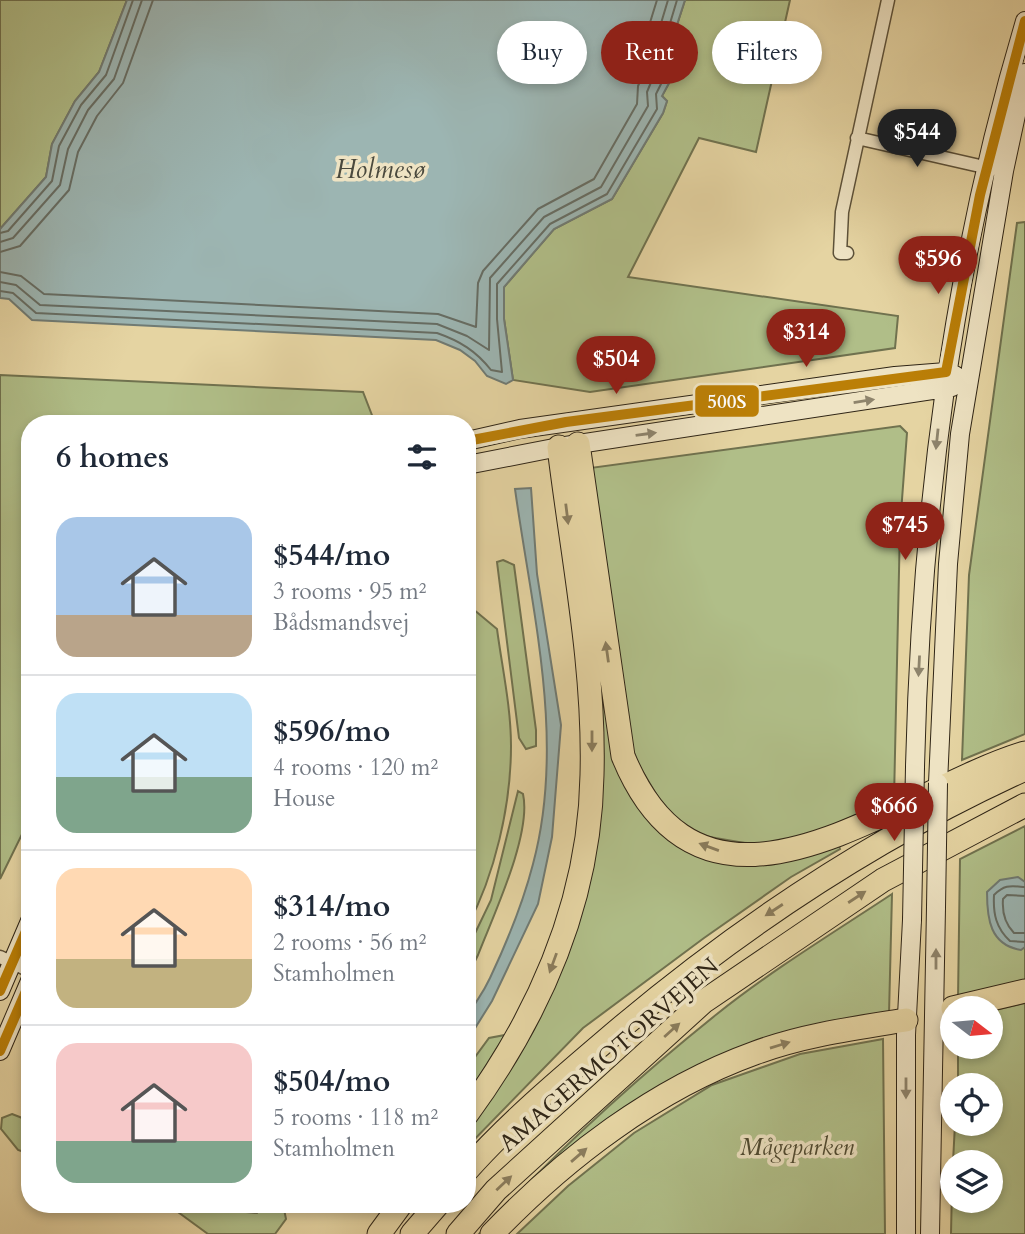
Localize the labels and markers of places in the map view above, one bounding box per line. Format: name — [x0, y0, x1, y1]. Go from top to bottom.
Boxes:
pin: $544 — [876, 110, 958, 169]
pin: $596 — [897, 236, 979, 296]
pin: $314 — [765, 310, 847, 369]
pin: $504 — [575, 336, 657, 396]
pin: $745 — [864, 503, 946, 562]
pin: $666 — [853, 784, 935, 843]

